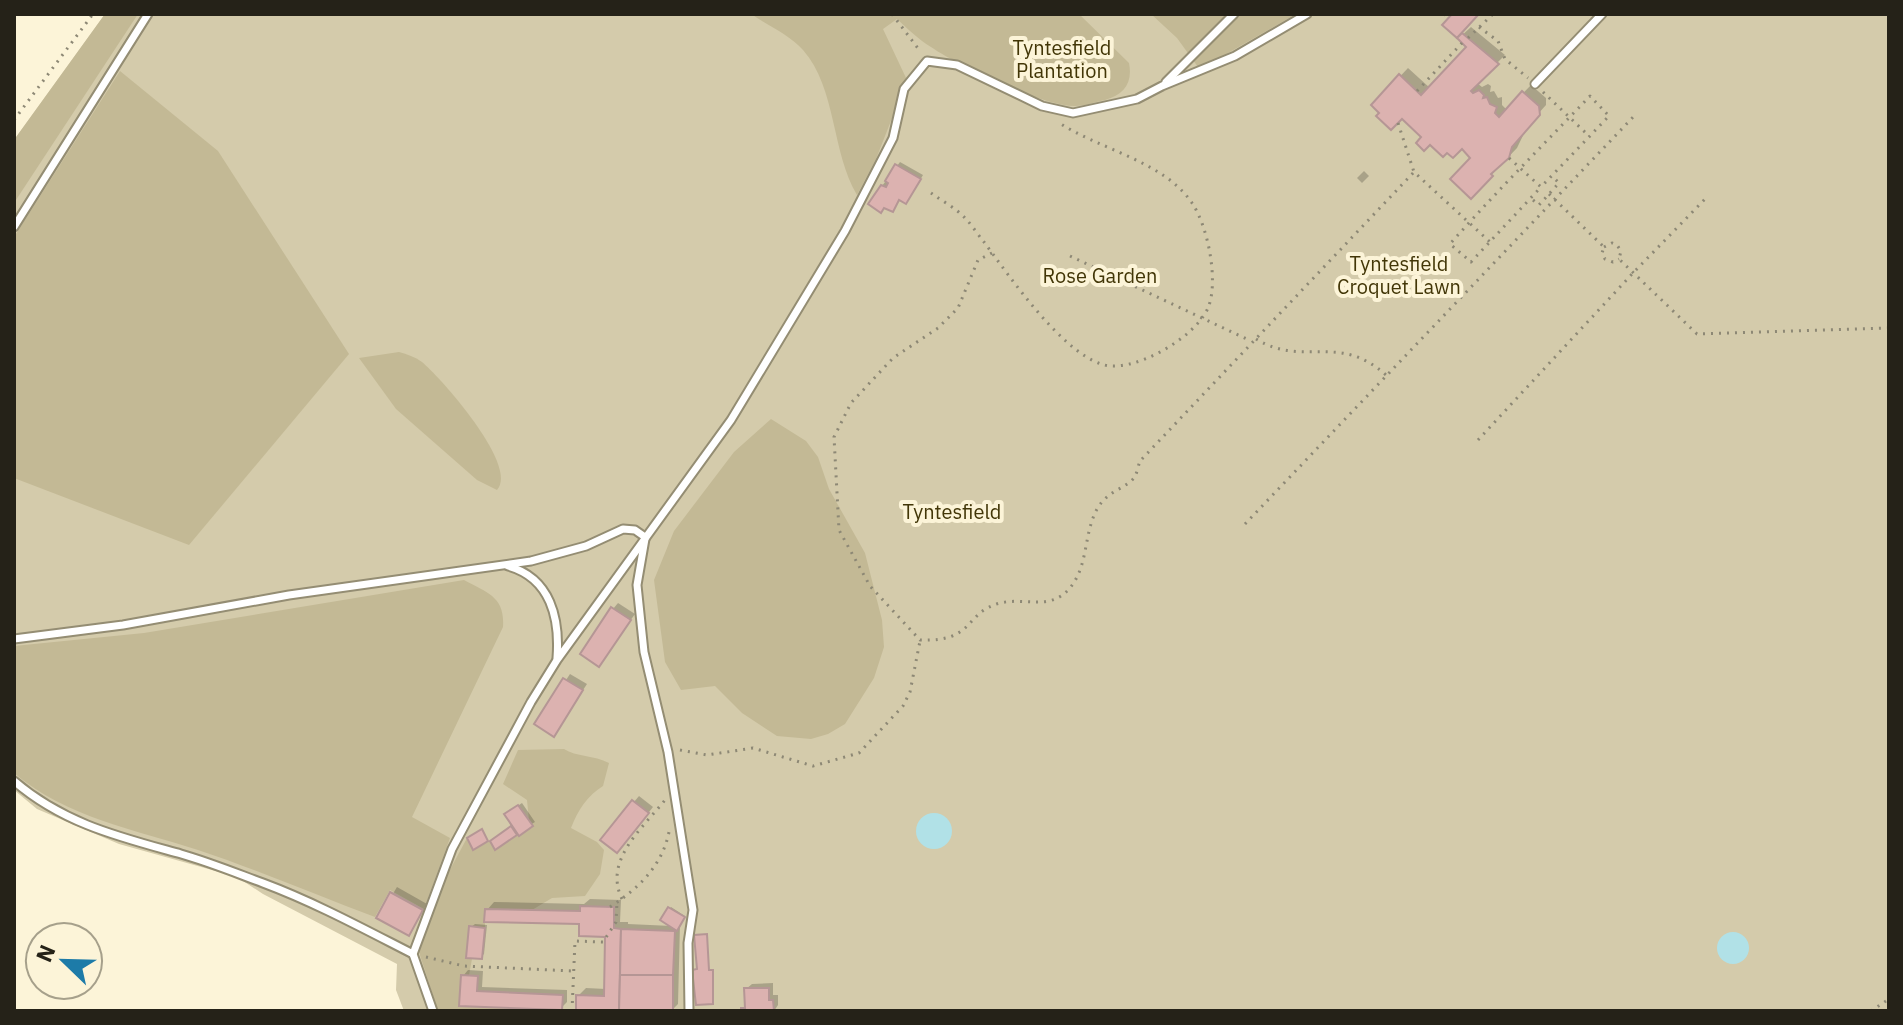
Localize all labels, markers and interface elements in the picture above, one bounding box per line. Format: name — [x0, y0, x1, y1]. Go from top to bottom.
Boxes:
park label: Tyntesfield Plantation — [1013, 34, 1111, 84]
park label: Tyntesfield Croquet Lawn — [1337, 250, 1461, 300]
park label: Rose Garden — [1043, 262, 1157, 289]
park label: Tyntesfield — [903, 498, 1001, 525]
north arrow — [24, 921, 104, 1001]
text: N — [29, 940, 62, 966]

